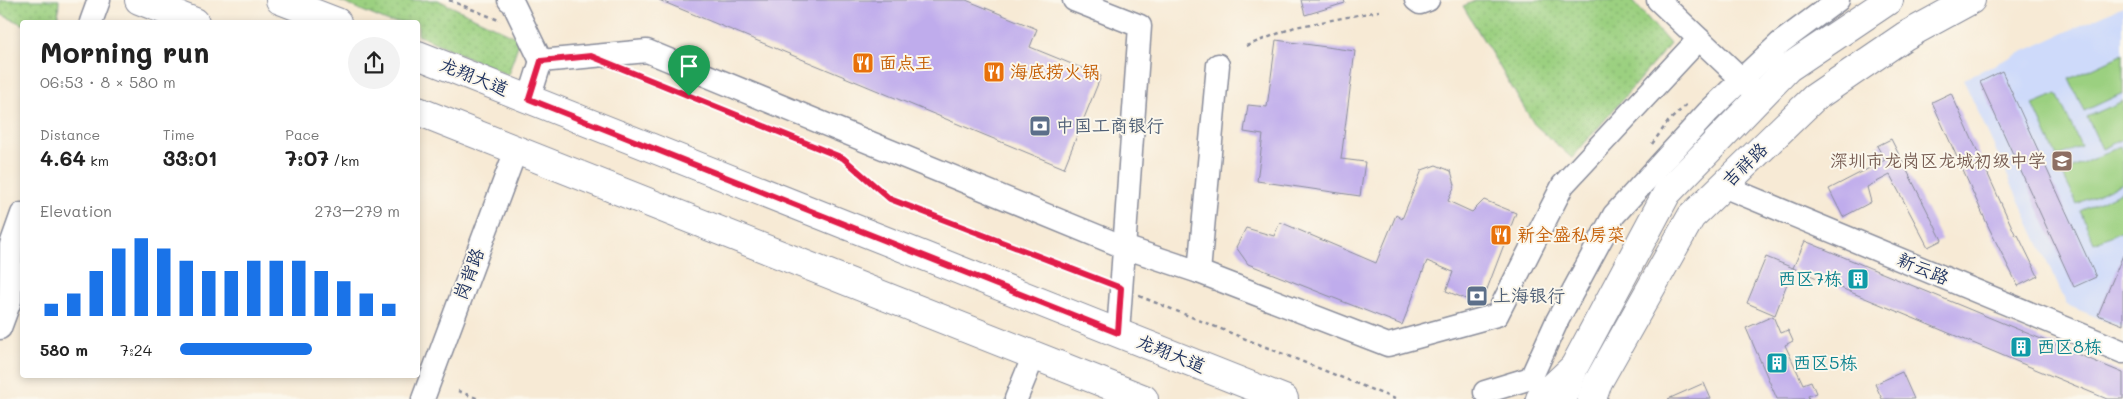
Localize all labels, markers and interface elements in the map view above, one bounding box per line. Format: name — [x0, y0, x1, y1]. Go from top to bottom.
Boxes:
text: Morning run — [40, 34, 209, 70]
button: share — [348, 37, 400, 89]
pin — [668, 45, 710, 96]
place label: 面点王 — [879, 50, 933, 74]
street label: 龙翔大道 — [437, 51, 512, 101]
restaurant icon: 面点王 — [851, 51, 875, 75]
icon: arrive — [675, 52, 703, 80]
place label: 海底捞火锅 — [1010, 59, 1100, 83]
restaurant icon: 海底捞火锅 — [982, 60, 1006, 84]
text: 06:53 · 8 × 580 m — [40, 71, 176, 92]
place label: 中国工商银行 — [1056, 113, 1164, 137]
bank icon: 中国工商银行 — [1028, 114, 1052, 138]
text: Distance — [40, 125, 100, 144]
text: Time — [163, 125, 195, 144]
text: Pace — [285, 125, 320, 144]
street label: 吉祥路 — [1717, 137, 1772, 192]
text: 4.64 — [40, 144, 86, 171]
text: 33:01 — [163, 144, 217, 171]
text: 7:07 — [285, 144, 329, 171]
place label: 深圳市龙岗区龙城初级中学 — [1830, 148, 2046, 172]
school or university icon: 深圳市龙岗区龙城初级中学 — [2050, 149, 2074, 173]
text: km — [86, 151, 109, 170]
text: /km — [329, 151, 359, 170]
text: Elevation — [40, 200, 112, 221]
text: 273–279 m — [315, 200, 400, 221]
place label: 新全盛私房菜 — [1517, 222, 1625, 246]
restaurant icon: 新全盛私房菜 — [1489, 223, 1513, 247]
street label: 岗背路 — [447, 244, 489, 303]
street label: 新云路 — [1894, 246, 1953, 290]
place label: 西区7栋 — [1778, 266, 1842, 290]
building icon: 西区7栋 — [1846, 267, 1870, 291]
place label: 上海银行 — [1493, 283, 1565, 307]
bank icon: 上海银行 — [1465, 284, 1489, 308]
street label: 龙翔大道 — [1134, 328, 1209, 378]
place label: 西区8栋 — [2037, 334, 2102, 358]
building icon: 西区8栋 — [2009, 335, 2033, 359]
text: 580 m — [40, 339, 88, 360]
text: 7:24 — [120, 339, 152, 360]
place label: 西区5栋 — [1793, 350, 1858, 374]
building icon: 西区5栋 — [1765, 351, 1789, 375]

